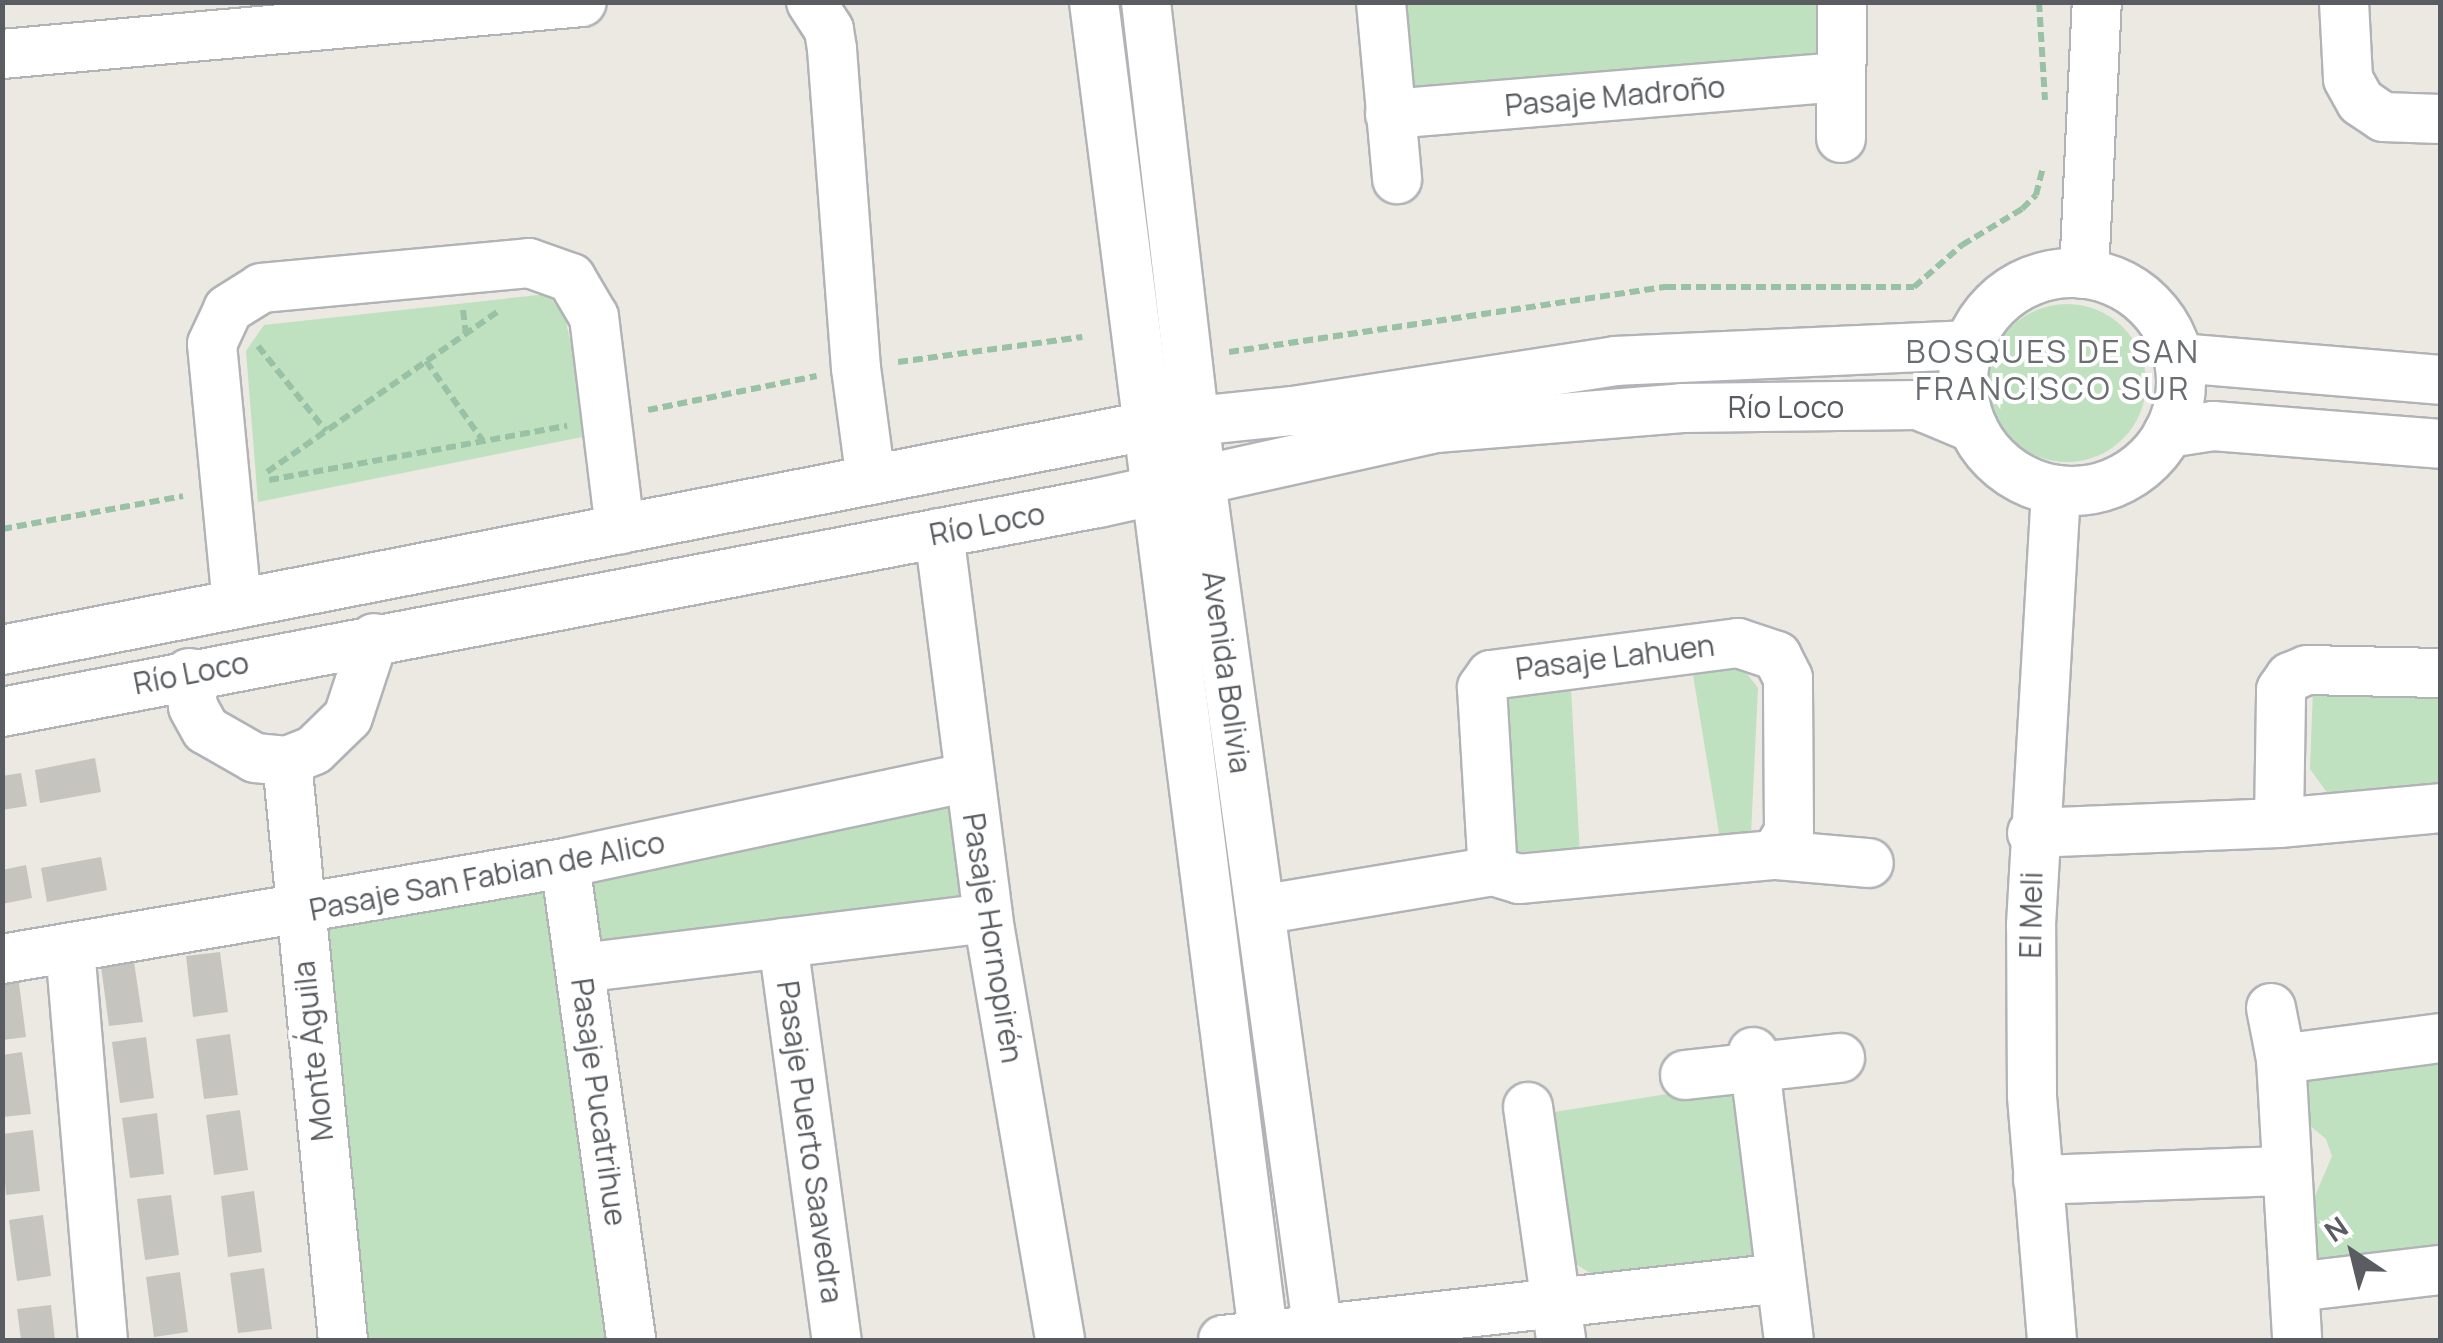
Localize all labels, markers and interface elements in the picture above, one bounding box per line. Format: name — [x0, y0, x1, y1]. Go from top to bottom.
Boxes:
street label: Pasaje Madroño — [1503, 68, 1727, 124]
district label: BOSQUES DE SAN FRANCISCO SUR — [1906, 333, 2200, 408]
street label: Río Loco — [1728, 389, 1844, 425]
street label: Río Loco — [926, 495, 1048, 553]
street label: Avenida Bolivia — [1195, 569, 1259, 775]
street label: Pasaje Lahuen — [1514, 627, 1716, 687]
street label: Río Loco — [130, 644, 252, 702]
street label: Pasaje Hornopirén — [955, 810, 1031, 1066]
street label: Pasaje San Fabian de Alico — [306, 824, 668, 928]
street label: El Meli — [2012, 871, 2050, 959]
street label: Monte Águila — [286, 959, 340, 1143]
street label: Pasaje Pucatrihue — [564, 976, 634, 1228]
street label: Pasaje Puerto Saavedra — [770, 979, 850, 1305]
north arrow — [2303, 1203, 2403, 1303]
text: N — [2317, 1207, 2355, 1250]

